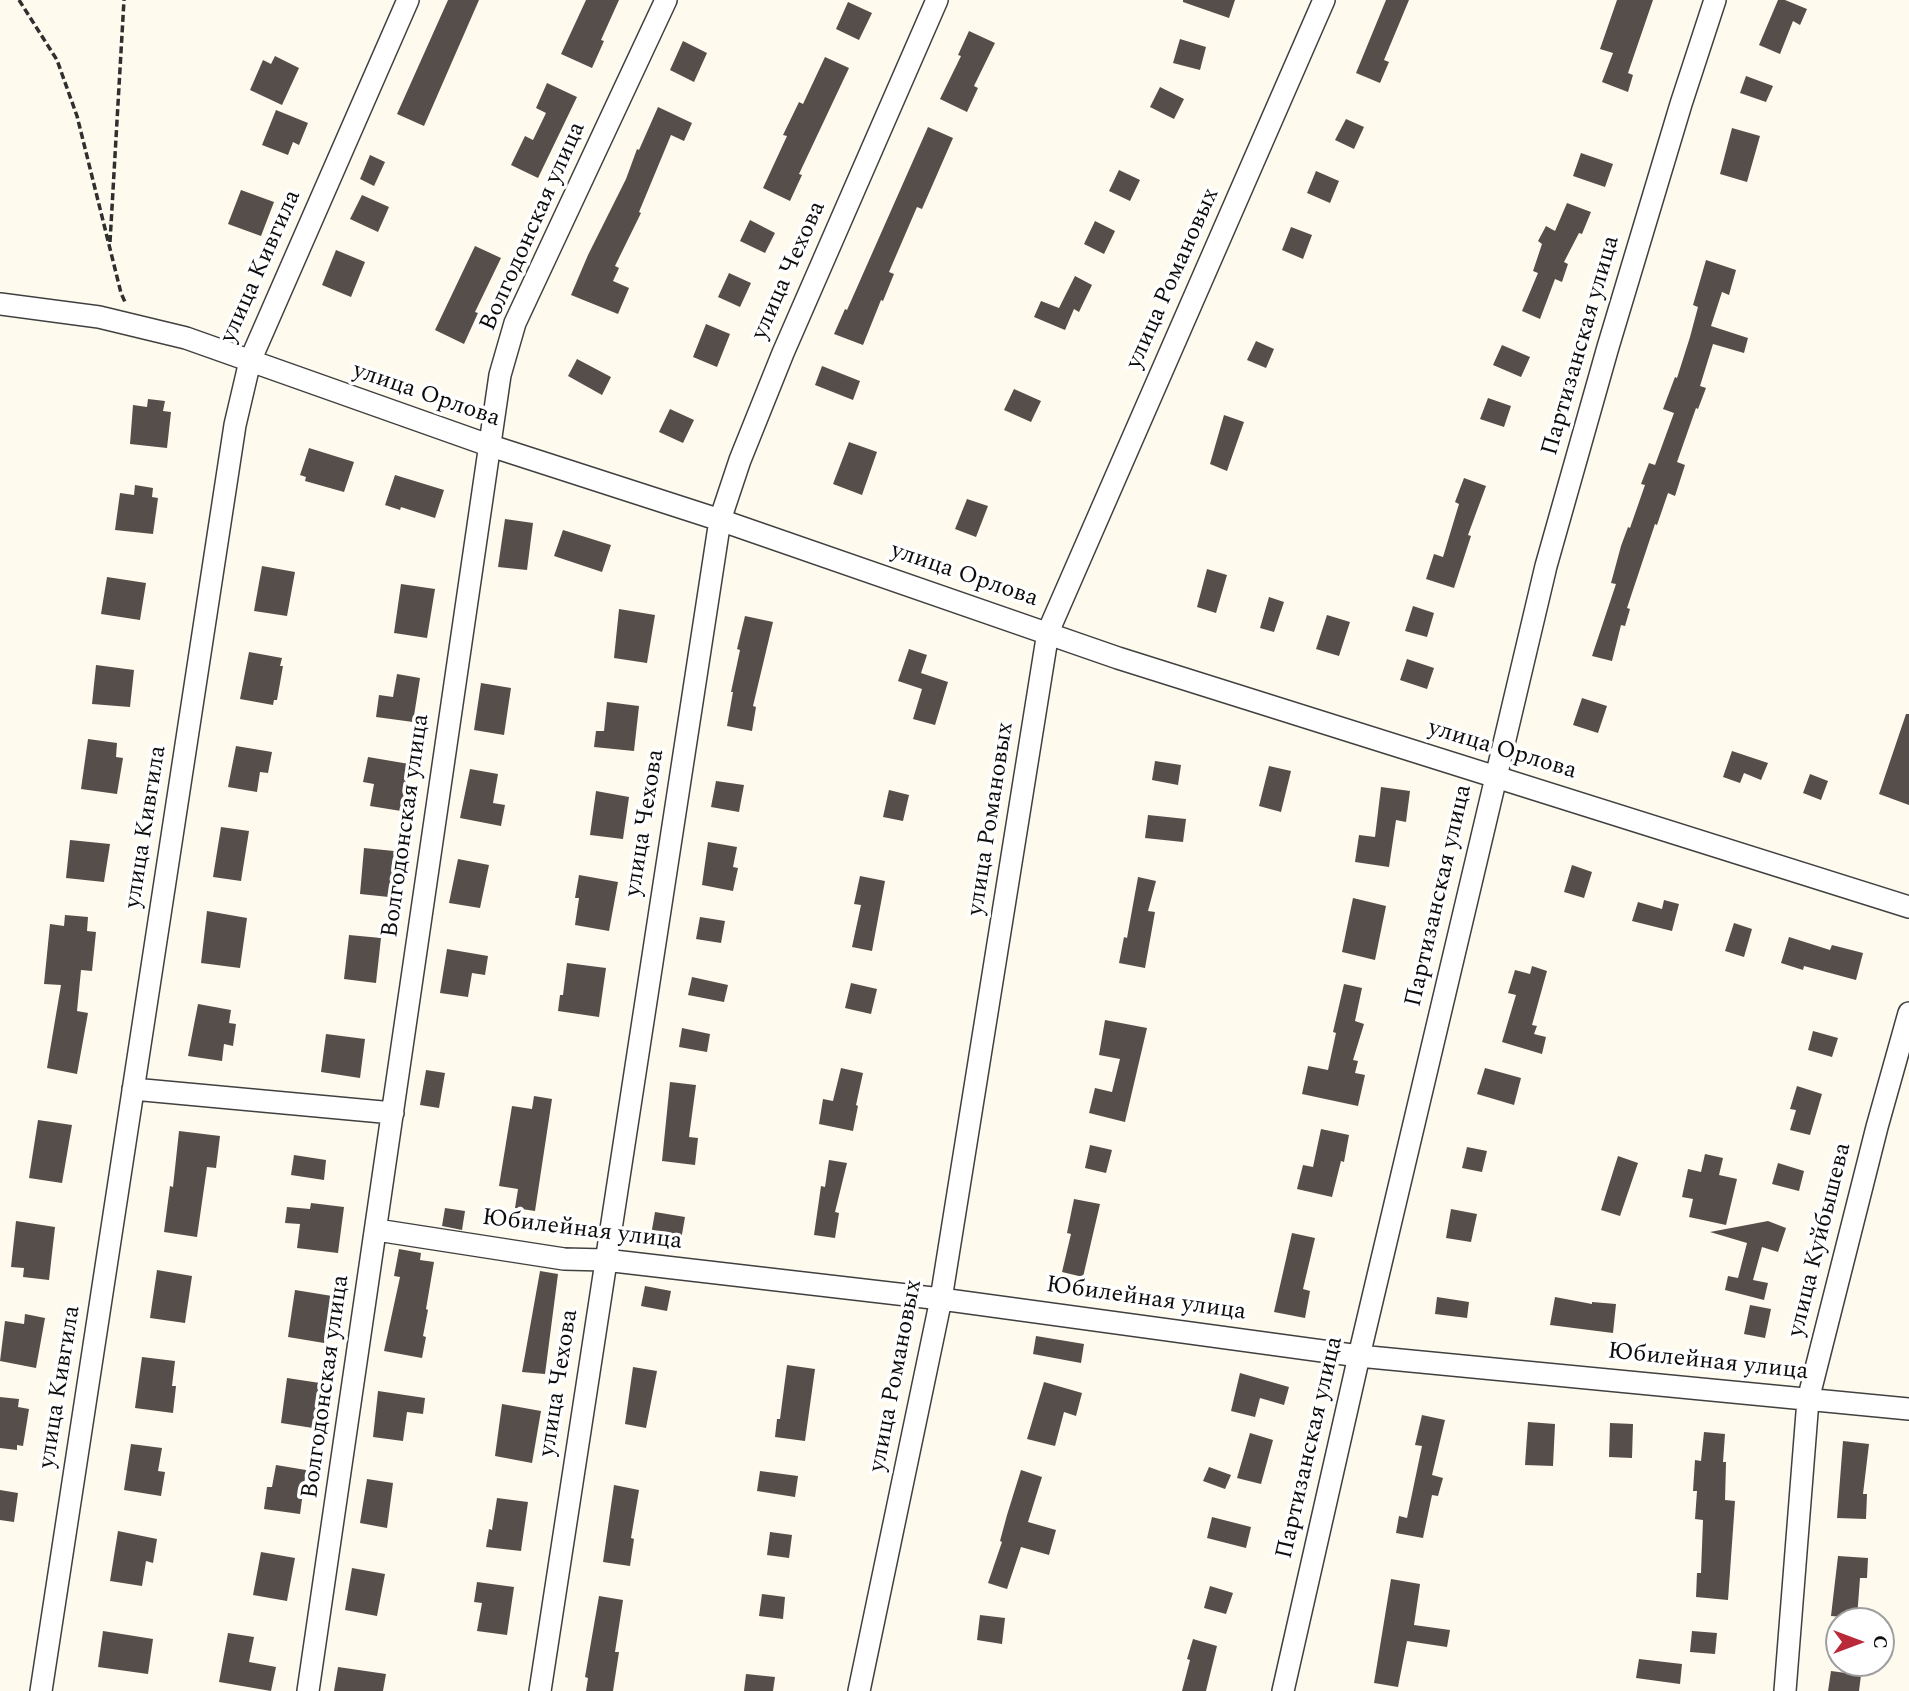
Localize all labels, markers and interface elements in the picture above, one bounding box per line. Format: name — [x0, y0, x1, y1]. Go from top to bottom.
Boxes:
street label: Волгодонская улица — [475, 118, 593, 336]
street label: улица Романовых — [1121, 184, 1227, 374]
street label: улица Кивгила — [215, 186, 309, 348]
street label: улица Чехова — [747, 197, 833, 345]
street label: Партизанская улица — [1537, 233, 1627, 459]
street label: улица Орлова — [349, 357, 503, 435]
street label: улица Орлова — [887, 537, 1041, 615]
street label: Волгодонская улица — [377, 712, 437, 940]
street label: улица Орлова — [1424, 715, 1580, 787]
street label: улица Романовых — [963, 720, 1021, 918]
street label: улица Кивгила — [120, 744, 174, 910]
street label: улица Чехова — [620, 747, 672, 899]
street label: Партизанская улица — [1400, 782, 1480, 1010]
street label: улица Куйбышева — [1783, 1140, 1859, 1340]
street label: Юбилейная улица — [480, 1204, 684, 1258]
street label: Юбилейная улица — [1044, 1272, 1248, 1328]
street label: Волгодонская улица — [297, 1273, 357, 1501]
street label: улица Романовых — [864, 1277, 930, 1475]
street label: улица Кивгила — [34, 1304, 88, 1470]
street label: улица Чехова — [534, 1307, 586, 1459]
street label: Партизанская улица — [1271, 1334, 1351, 1562]
street label: Юбилейная улица — [1606, 1338, 1810, 1388]
north arrow — [1825, 1607, 1895, 1677]
text: С — [1865, 1635, 1894, 1649]

